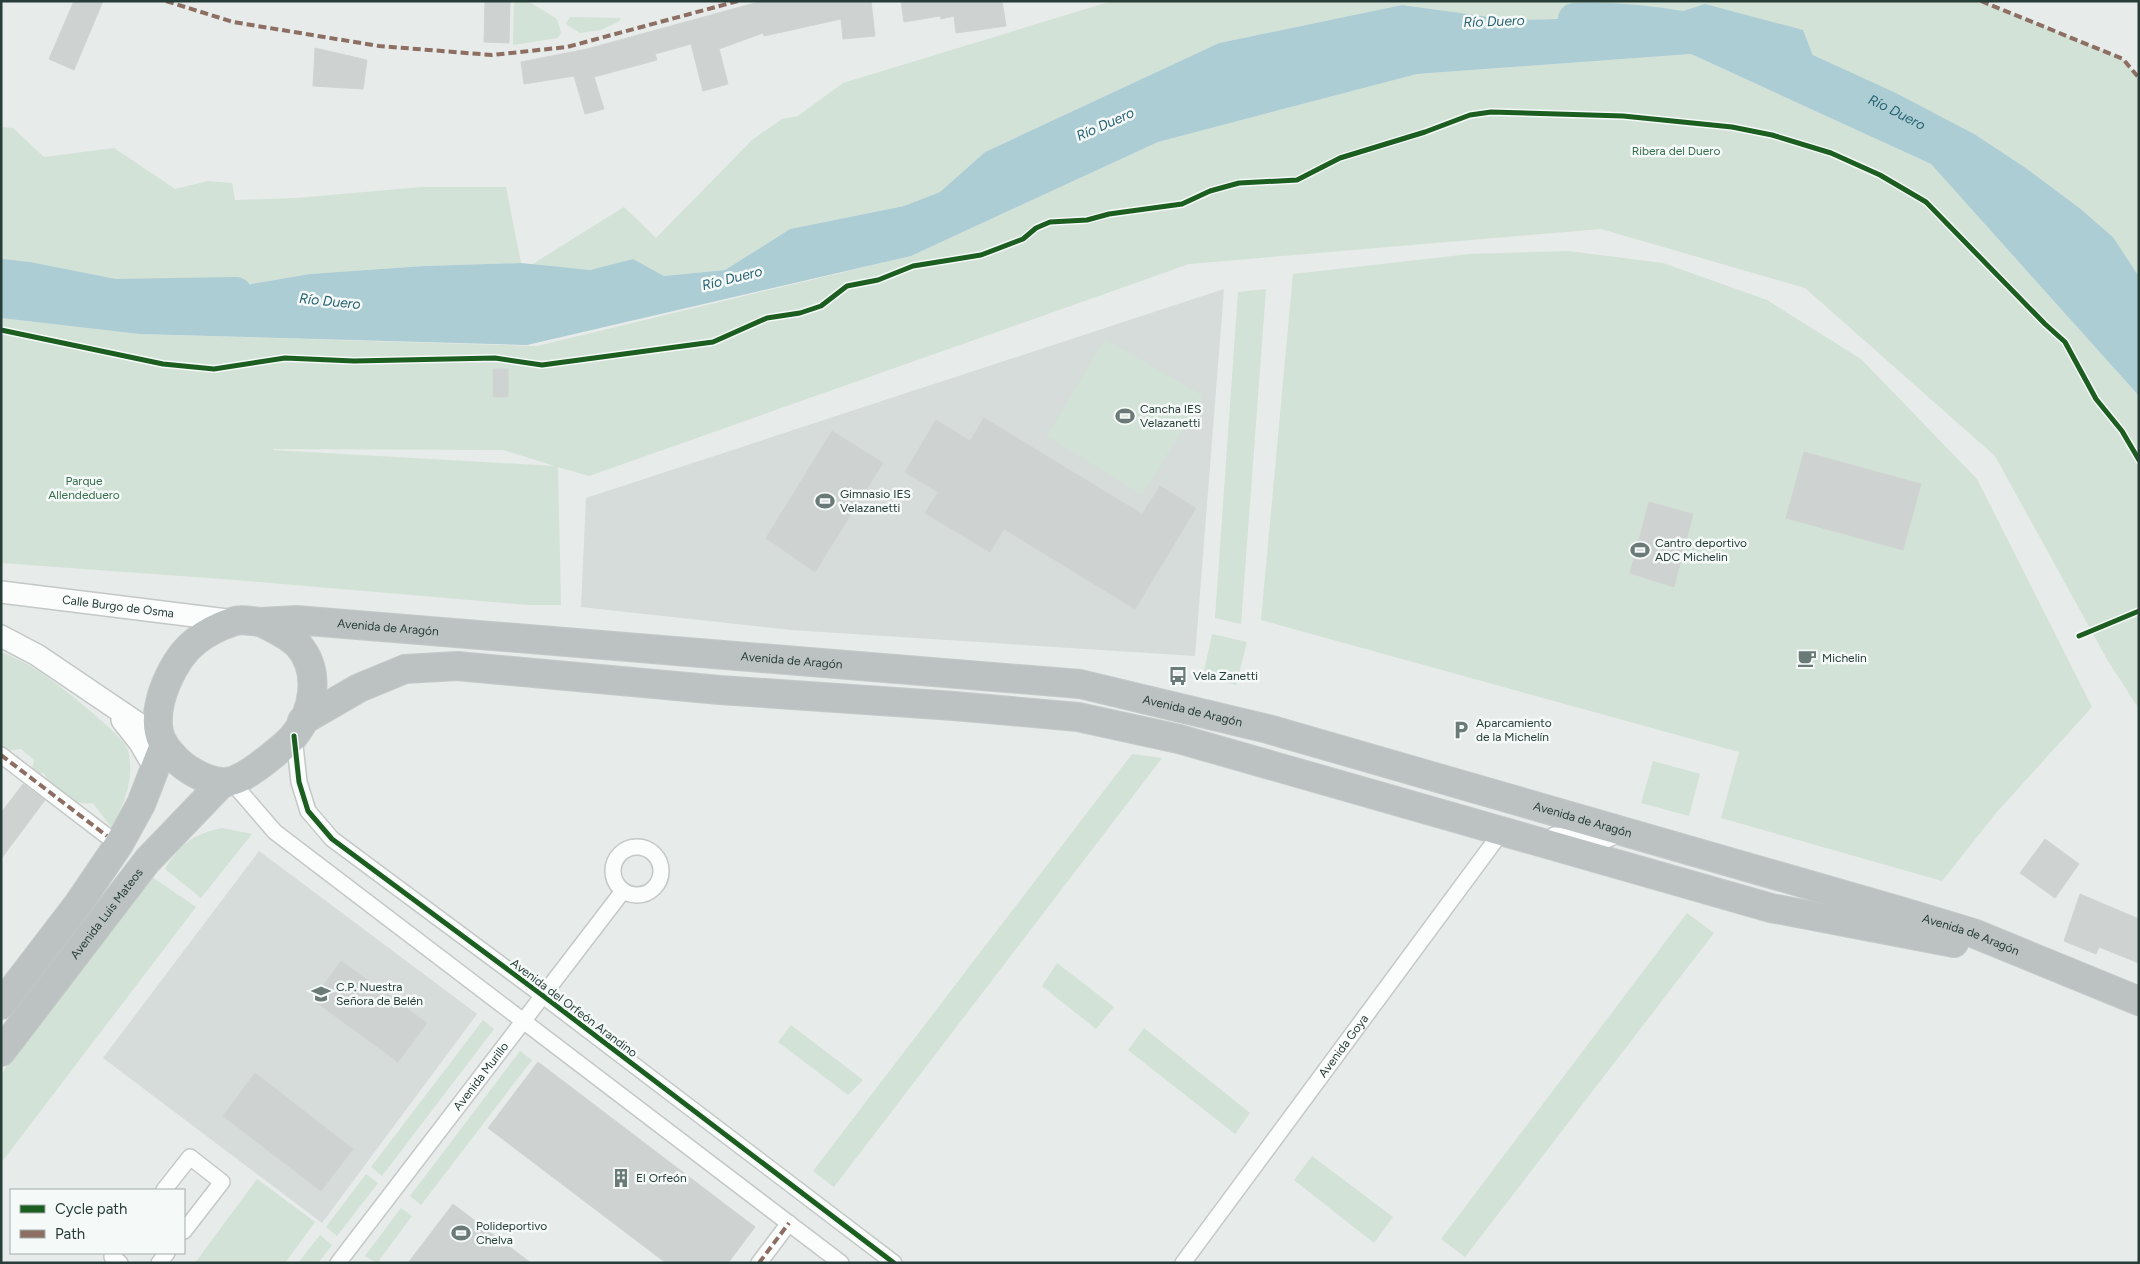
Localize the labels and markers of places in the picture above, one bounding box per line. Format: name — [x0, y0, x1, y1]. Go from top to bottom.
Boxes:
place label: Cancha IES Velazanetti — [1140, 402, 1201, 430]
sports icon: Cancha IES Velazanetti — [1114, 405, 1136, 427]
place label: Gimnasio IES Velazanetti — [840, 487, 911, 515]
sports icon: Gimnasio IES Velazanetti — [814, 490, 836, 512]
place label: Cantro deportivo ADC Michelin — [1655, 536, 1747, 564]
sports icon: Cantro deportivo ADC Michelin — [1629, 539, 1651, 561]
cafe icon: Michelin — [1796, 647, 1818, 669]
place label: Michelin — [1822, 651, 1867, 665]
bus stop icon: Vela Zanetti — [1167, 665, 1189, 687]
place label: Vela Zanetti — [1193, 669, 1258, 683]
place label: Aparcamiento de la Michelín — [1476, 716, 1552, 744]
parking icon: Aparcamiento de la Michelín — [1450, 719, 1472, 741]
place label: C.P. Nuestra Señora de Belén — [336, 980, 423, 1008]
school or university icon: C.P. Nuestra Señora de Belén — [310, 983, 332, 1005]
building icon: El Orfeón — [610, 1167, 632, 1189]
place label: El Orfeón — [636, 1171, 687, 1185]
place label: Polideportivo Chelva — [476, 1219, 547, 1247]
sports icon: Polideportivo Chelva — [450, 1222, 472, 1244]

